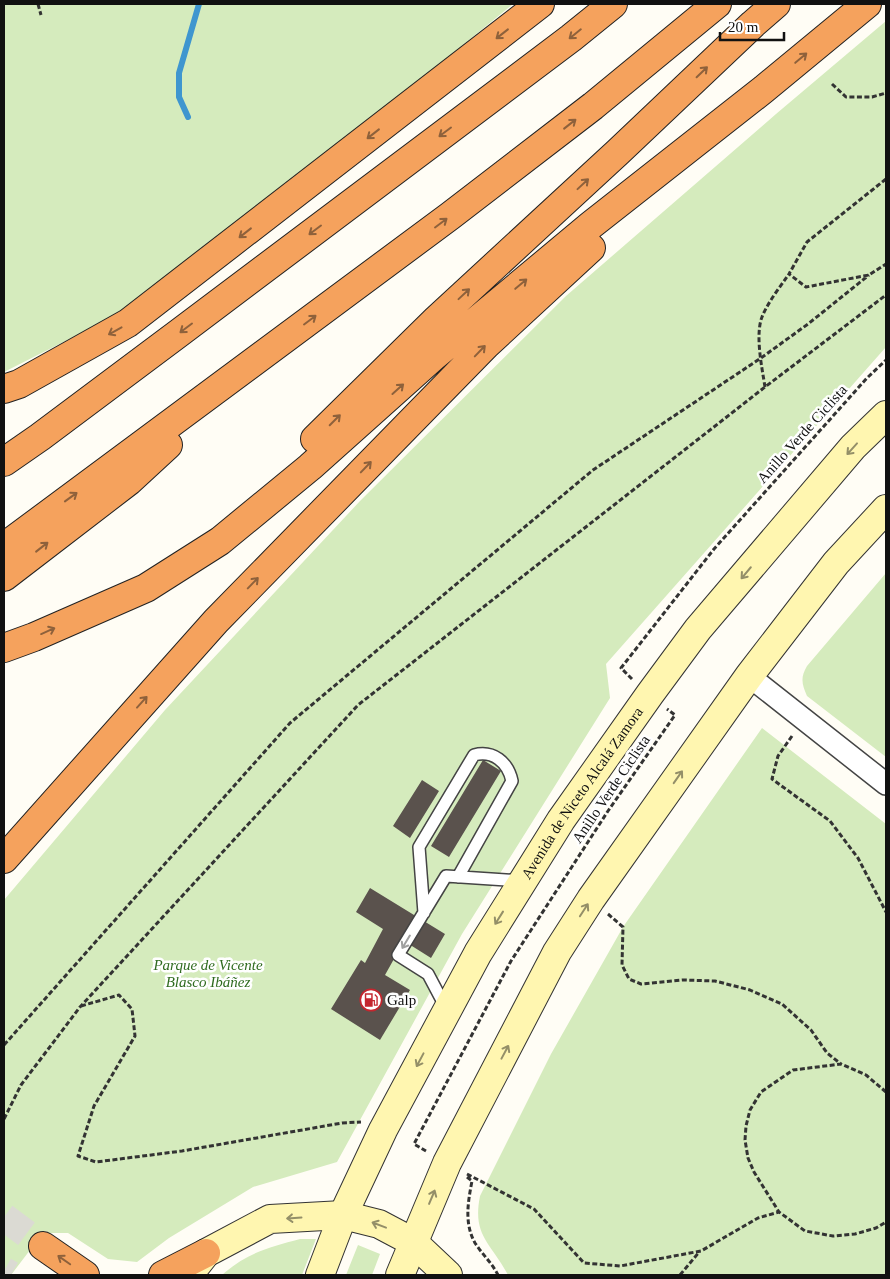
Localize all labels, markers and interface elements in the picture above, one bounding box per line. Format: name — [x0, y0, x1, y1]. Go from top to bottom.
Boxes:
scale bar — [720, 10, 784, 42]
text: 20 m — [728, 19, 759, 35]
one-way arrow — [495, 28, 508, 39]
one-way arrow — [568, 29, 581, 40]
one-way arrow — [795, 53, 808, 64]
one-way arrow — [695, 66, 708, 78]
one-way arrow — [563, 119, 576, 130]
one-way arrow — [438, 127, 452, 137]
one-way arrow — [367, 128, 380, 139]
one-way arrow — [577, 178, 590, 190]
one-way arrow — [434, 218, 447, 229]
one-way arrow — [308, 225, 322, 235]
one-way arrow — [239, 228, 252, 239]
one-way arrow — [515, 278, 528, 289]
one-way arrow — [457, 288, 470, 300]
one-way arrow — [303, 315, 316, 326]
one-way arrow — [180, 323, 193, 334]
one-way arrow — [108, 327, 123, 336]
one-way arrow — [474, 345, 486, 357]
street label: Anillo Verde Ciclista — [754, 381, 850, 486]
one-way arrow — [391, 383, 404, 395]
one-way arrow — [329, 413, 341, 426]
one-way arrow — [846, 443, 858, 456]
one-way arrow — [360, 461, 373, 473]
one-way arrow — [64, 492, 77, 503]
one-way arrow — [35, 542, 49, 552]
one-way arrow — [741, 566, 752, 579]
one-way arrow — [247, 577, 259, 589]
one-way arrow — [40, 626, 55, 635]
one-way arrow — [137, 696, 148, 709]
street label: Avenida de Niceto Alcalá Zamora — [518, 704, 646, 882]
street label: Anillo Verde Ciclista — [569, 732, 653, 846]
one-way arrow — [673, 770, 683, 784]
one-way arrow — [579, 903, 590, 917]
one-way arrow — [494, 911, 504, 925]
one-way arrow — [401, 934, 411, 948]
park label: Parque de Vicente Blasco Ibáñez — [152, 957, 263, 990]
fuel station icon: Galp — [359, 988, 383, 1012]
place label: Galp — [387, 992, 416, 1008]
one-way arrow — [500, 1044, 510, 1059]
one-way arrow — [415, 1052, 424, 1067]
one-way arrow — [428, 1190, 438, 1205]
one-way arrow — [286, 1213, 302, 1222]
one-way arrow — [372, 1220, 387, 1229]
one-way arrow — [58, 1255, 71, 1266]

